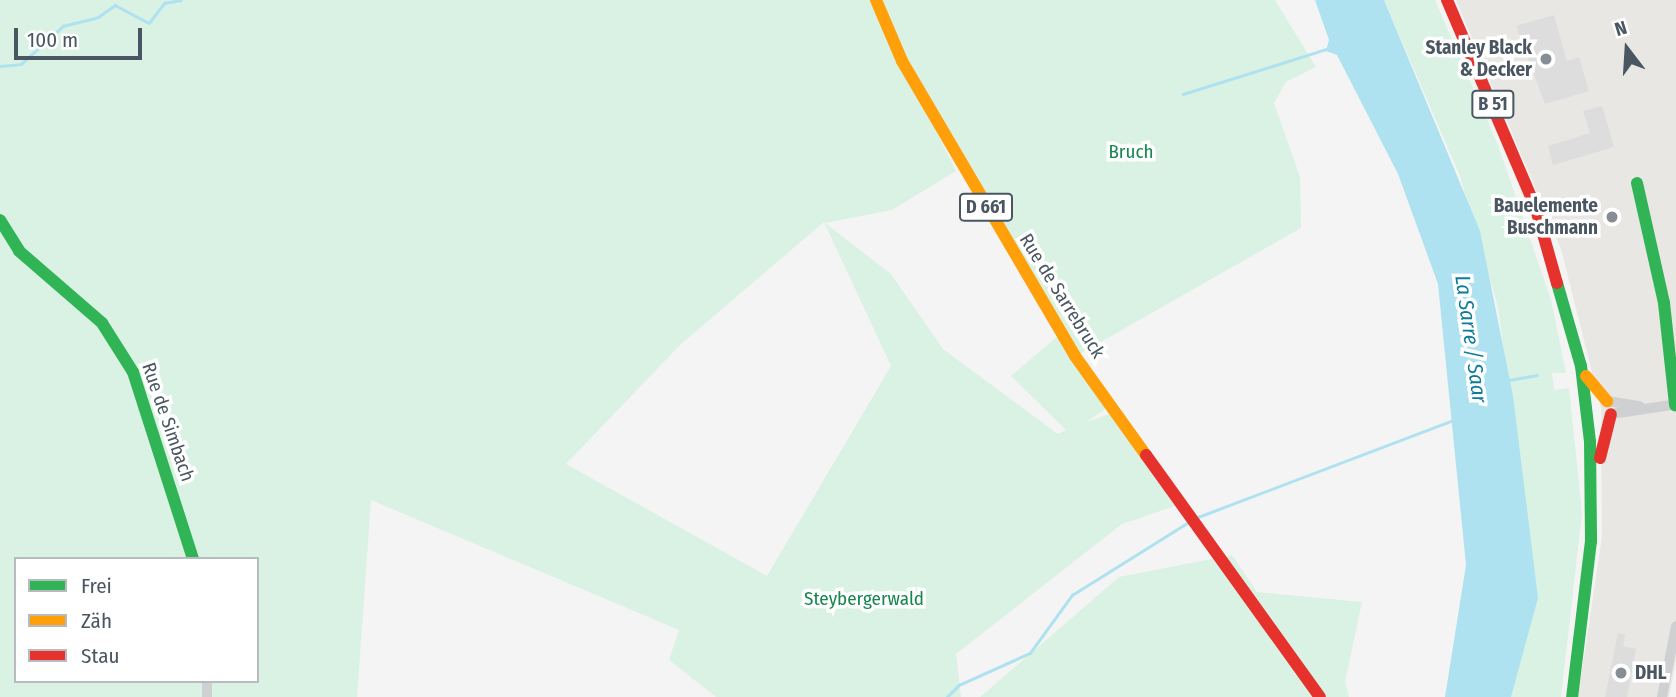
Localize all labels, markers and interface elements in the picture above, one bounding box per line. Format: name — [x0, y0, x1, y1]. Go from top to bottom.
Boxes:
scale bar — [18, 14, 145, 58]
north arrow — [1592, 14, 1662, 84]
text: N — [1612, 16, 1630, 41]
text: 100 m — [27, 27, 78, 53]
place label: Stanley Black & Decker — [1426, 37, 1532, 81]
marker: Stanley Black & Decker — [1538, 51, 1554, 67]
road number: B 51 — [1470, 90, 1516, 119]
park label: Bruch — [1108, 141, 1154, 163]
road number: D 661 — [958, 192, 1014, 222]
place label: Bauelemente Buschmann — [1494, 195, 1598, 239]
marker: Bauelemente Buschmann — [1604, 209, 1620, 225]
street label: Rue de Sarrebruck — [1015, 229, 1109, 363]
water label: La Sarre / Saar — [1450, 274, 1492, 404]
street label: Rue de Simbach — [137, 359, 199, 485]
legend — [14, 557, 259, 683]
text: Frei — [81, 573, 112, 599]
park label: Steybergerwald — [804, 588, 924, 610]
text: Zäh — [81, 608, 112, 634]
text: Stau — [81, 643, 119, 669]
place label: DHL — [1635, 662, 1667, 684]
marker: DHL — [1613, 665, 1629, 681]

